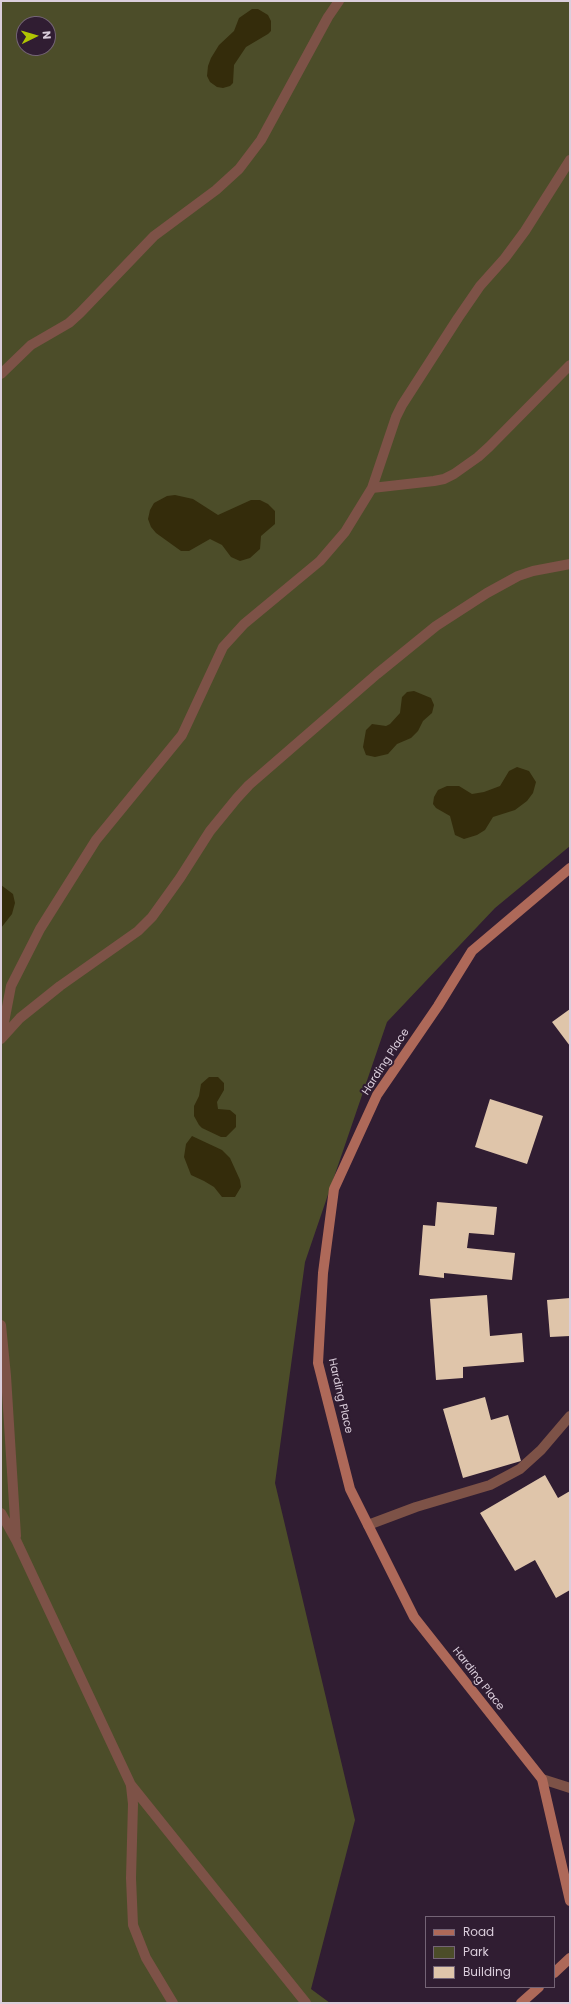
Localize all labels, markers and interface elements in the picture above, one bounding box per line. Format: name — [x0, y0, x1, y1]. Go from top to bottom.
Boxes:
north arrow — [16, 16, 56, 56]
text: N — [39, 30, 55, 40]
street label: Harding Place — [360, 1026, 412, 1098]
street label: Harding Place — [325, 1357, 355, 1435]
street label: Harding Place — [449, 1645, 507, 1713]
legend — [425, 1916, 555, 1988]
text: Road — [463, 1923, 494, 1940]
text: Park — [463, 1943, 489, 1960]
text: Building — [463, 1963, 511, 1980]

